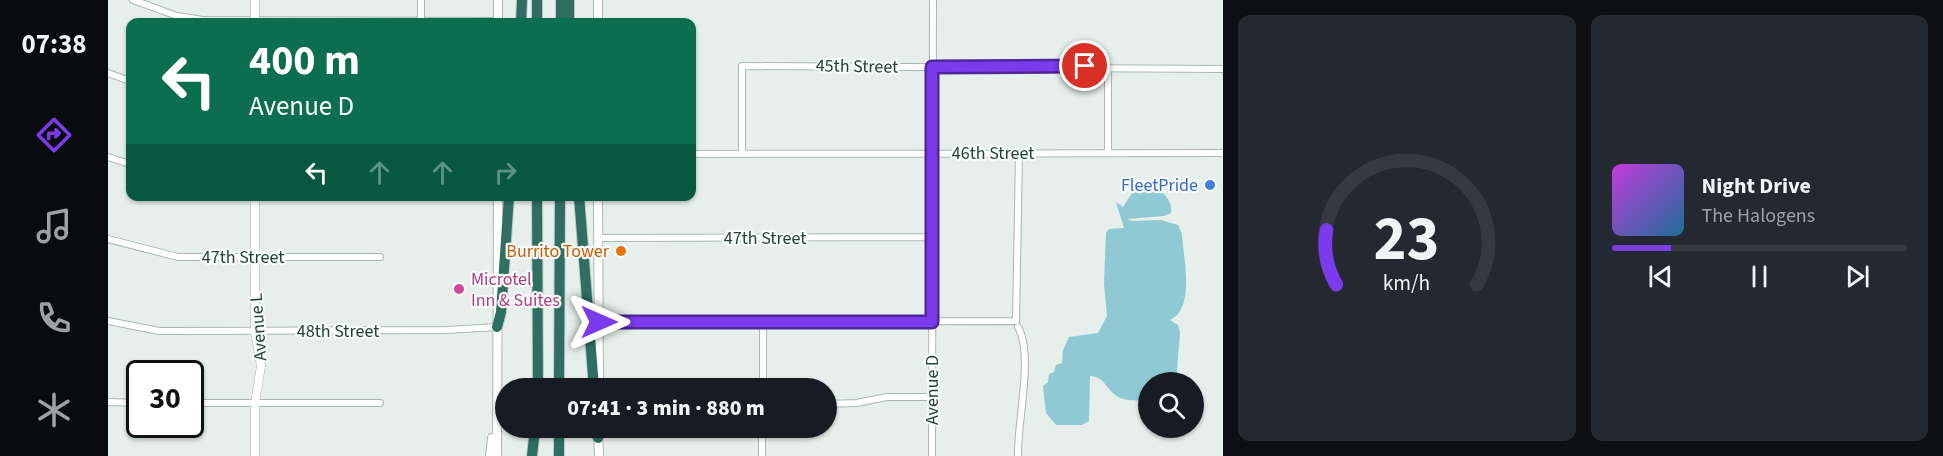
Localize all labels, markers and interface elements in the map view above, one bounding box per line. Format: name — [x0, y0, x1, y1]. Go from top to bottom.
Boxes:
text: 07:38 — [21, 25, 87, 64]
text: 400 m — [249, 31, 360, 91]
pin — [1059, 40, 1110, 91]
icon: left — [150, 42, 228, 120]
icon: arrive — [1068, 49, 1101, 82]
street label: 45th Street — [816, 53, 898, 80]
text: Avenue D — [249, 87, 354, 126]
icon: directions — [33, 114, 75, 156]
street label: 46th Street — [952, 141, 1034, 166]
icon: left — [300, 156, 333, 189]
icon: ahead — [363, 156, 396, 189]
icon: ahead — [426, 156, 459, 189]
icon: right — [489, 156, 522, 189]
text: Night Drive — [1702, 170, 1811, 202]
place label: FleetPride — [1121, 173, 1198, 198]
marker: FleetPride — [1203, 178, 1217, 192]
text: 23 — [1374, 195, 1440, 284]
text: The Halogens — [1702, 202, 1815, 230]
icon: music — [33, 205, 75, 247]
street label: 47th Street — [724, 226, 806, 251]
place label: Burrito Tower — [506, 239, 610, 264]
marker: Burrito Tower — [614, 244, 628, 258]
street label: 47th Street — [202, 245, 284, 270]
icon: previous — [1644, 260, 1677, 293]
icon: pause — [1743, 260, 1776, 293]
icon: next — [1841, 260, 1874, 293]
place label: Microtel Inn & Suites — [471, 267, 560, 313]
text: km/h — [1383, 268, 1431, 299]
marker: Microtel Inn & Suites — [452, 282, 466, 296]
position arrow — [567, 290, 631, 354]
street label: Avenue L — [244, 292, 273, 362]
icon: phone — [33, 297, 75, 339]
street label: 48th Street — [297, 319, 379, 344]
street label: Avenue D — [920, 355, 945, 425]
speed limit sign: 30 — [126, 360, 204, 438]
map controls — [1138, 372, 1204, 438]
button: search — [1138, 372, 1204, 438]
icon: climate — [33, 389, 75, 431]
text: 07:41 · 3 min · 880 m — [567, 392, 765, 424]

